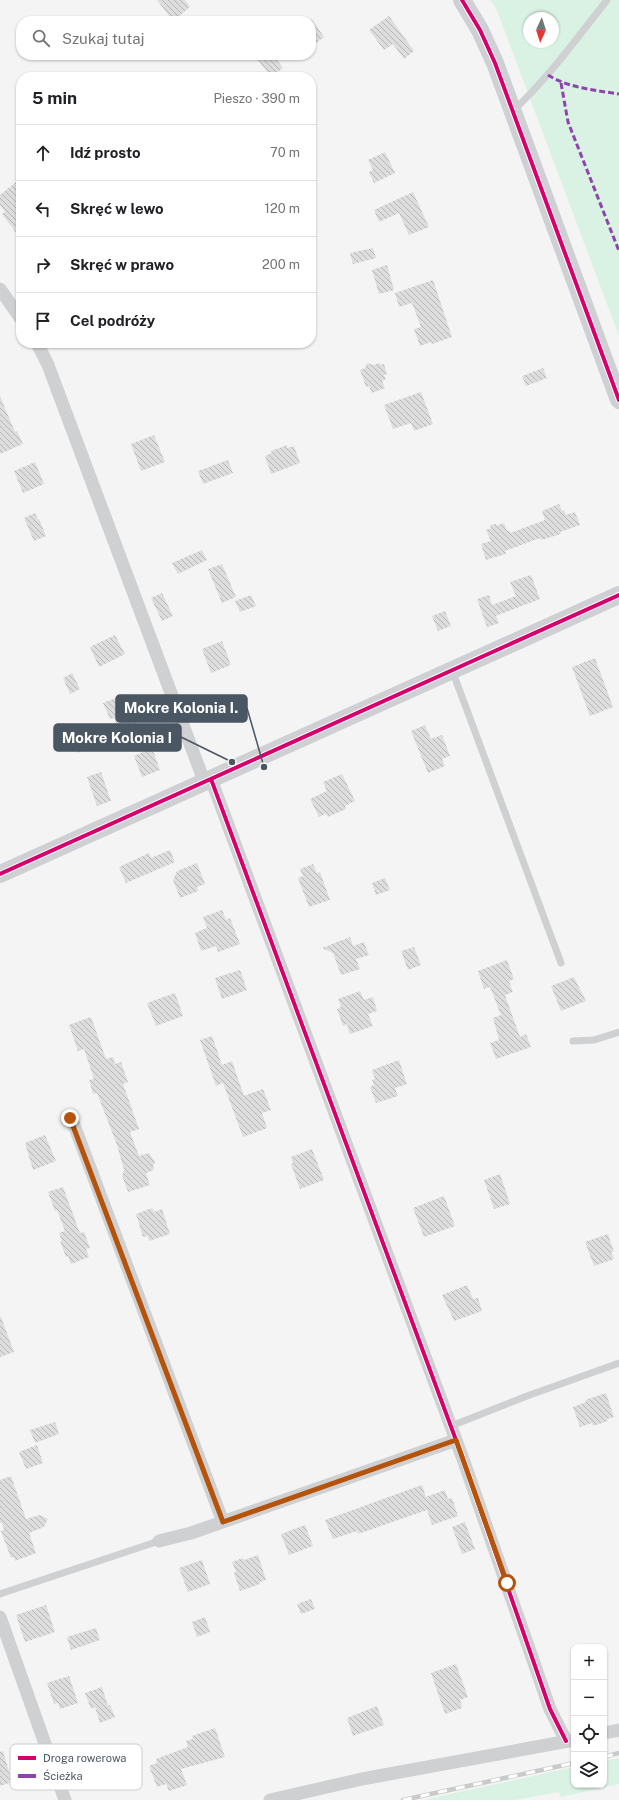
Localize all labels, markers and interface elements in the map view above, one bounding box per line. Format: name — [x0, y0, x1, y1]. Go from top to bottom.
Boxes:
north arrow — [523, 12, 559, 48]
search box — [16, 16, 316, 60]
icon: search — [30, 27, 52, 49]
text: Szukaj tutaj — [62, 30, 145, 47]
text: 5 min — [32, 88, 77, 108]
text: Pieszo · 390 m — [213, 91, 300, 106]
icon: ahead — [32, 142, 54, 164]
text: Idź prosto — [70, 144, 141, 161]
text: 70 m — [270, 145, 300, 160]
icon: left — [32, 198, 54, 220]
text: Skręć w lewo — [70, 200, 164, 217]
text: 120 m — [265, 201, 300, 216]
icon: right — [32, 254, 54, 276]
text: Skręć w prawo — [70, 256, 174, 273]
text: 200 m — [262, 257, 300, 272]
icon: arrive — [32, 310, 54, 332]
text: Cel podróży — [70, 312, 155, 329]
callout: Mokre Kolonia I. — [116, 695, 247, 722]
text: Mokre Kolonia I. — [124, 699, 238, 716]
callout: Mokre Kolonia I — [54, 724, 181, 751]
text: Mokre Kolonia I — [62, 729, 172, 746]
route end — [61, 1109, 79, 1127]
route start — [498, 1574, 516, 1592]
map controls — [571, 1644, 607, 1788]
button: + — [571, 1644, 607, 1680]
button: − — [571, 1680, 607, 1716]
button: locate — [571, 1716, 607, 1752]
legend — [10, 1744, 142, 1790]
text: Droga rowerowa — [43, 1752, 126, 1764]
button: layers — [571, 1752, 607, 1788]
text: Ścieżka — [43, 1769, 83, 1782]

